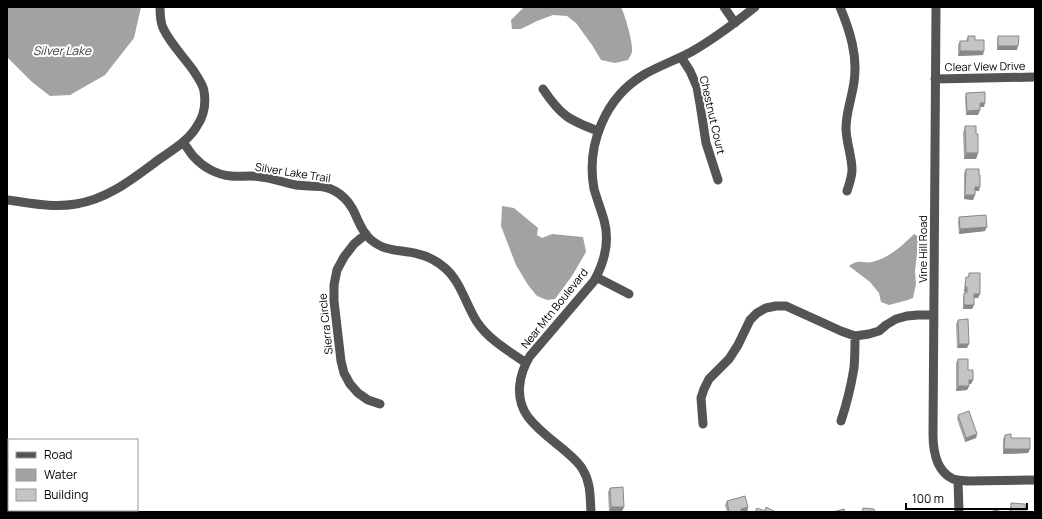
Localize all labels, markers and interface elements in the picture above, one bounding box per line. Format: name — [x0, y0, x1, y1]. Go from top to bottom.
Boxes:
water label: Silver Lake — [33, 42, 92, 59]
street label: Clear View Drive — [945, 58, 1026, 74]
street label: Chestnut Court — [697, 74, 729, 156]
street label: Silver Lake Trail — [254, 159, 332, 185]
street label: Vine Hill Road — [915, 215, 930, 283]
street label: Near Mtn Boulevard — [517, 265, 591, 351]
street label: Sierra Circle — [314, 292, 336, 355]
legend — [8, 439, 138, 511]
text: Road — [44, 446, 72, 463]
text: Water — [44, 466, 78, 483]
scale bar — [906, 485, 1027, 511]
text: Building — [44, 486, 88, 503]
text: 100 m — [912, 490, 944, 507]

